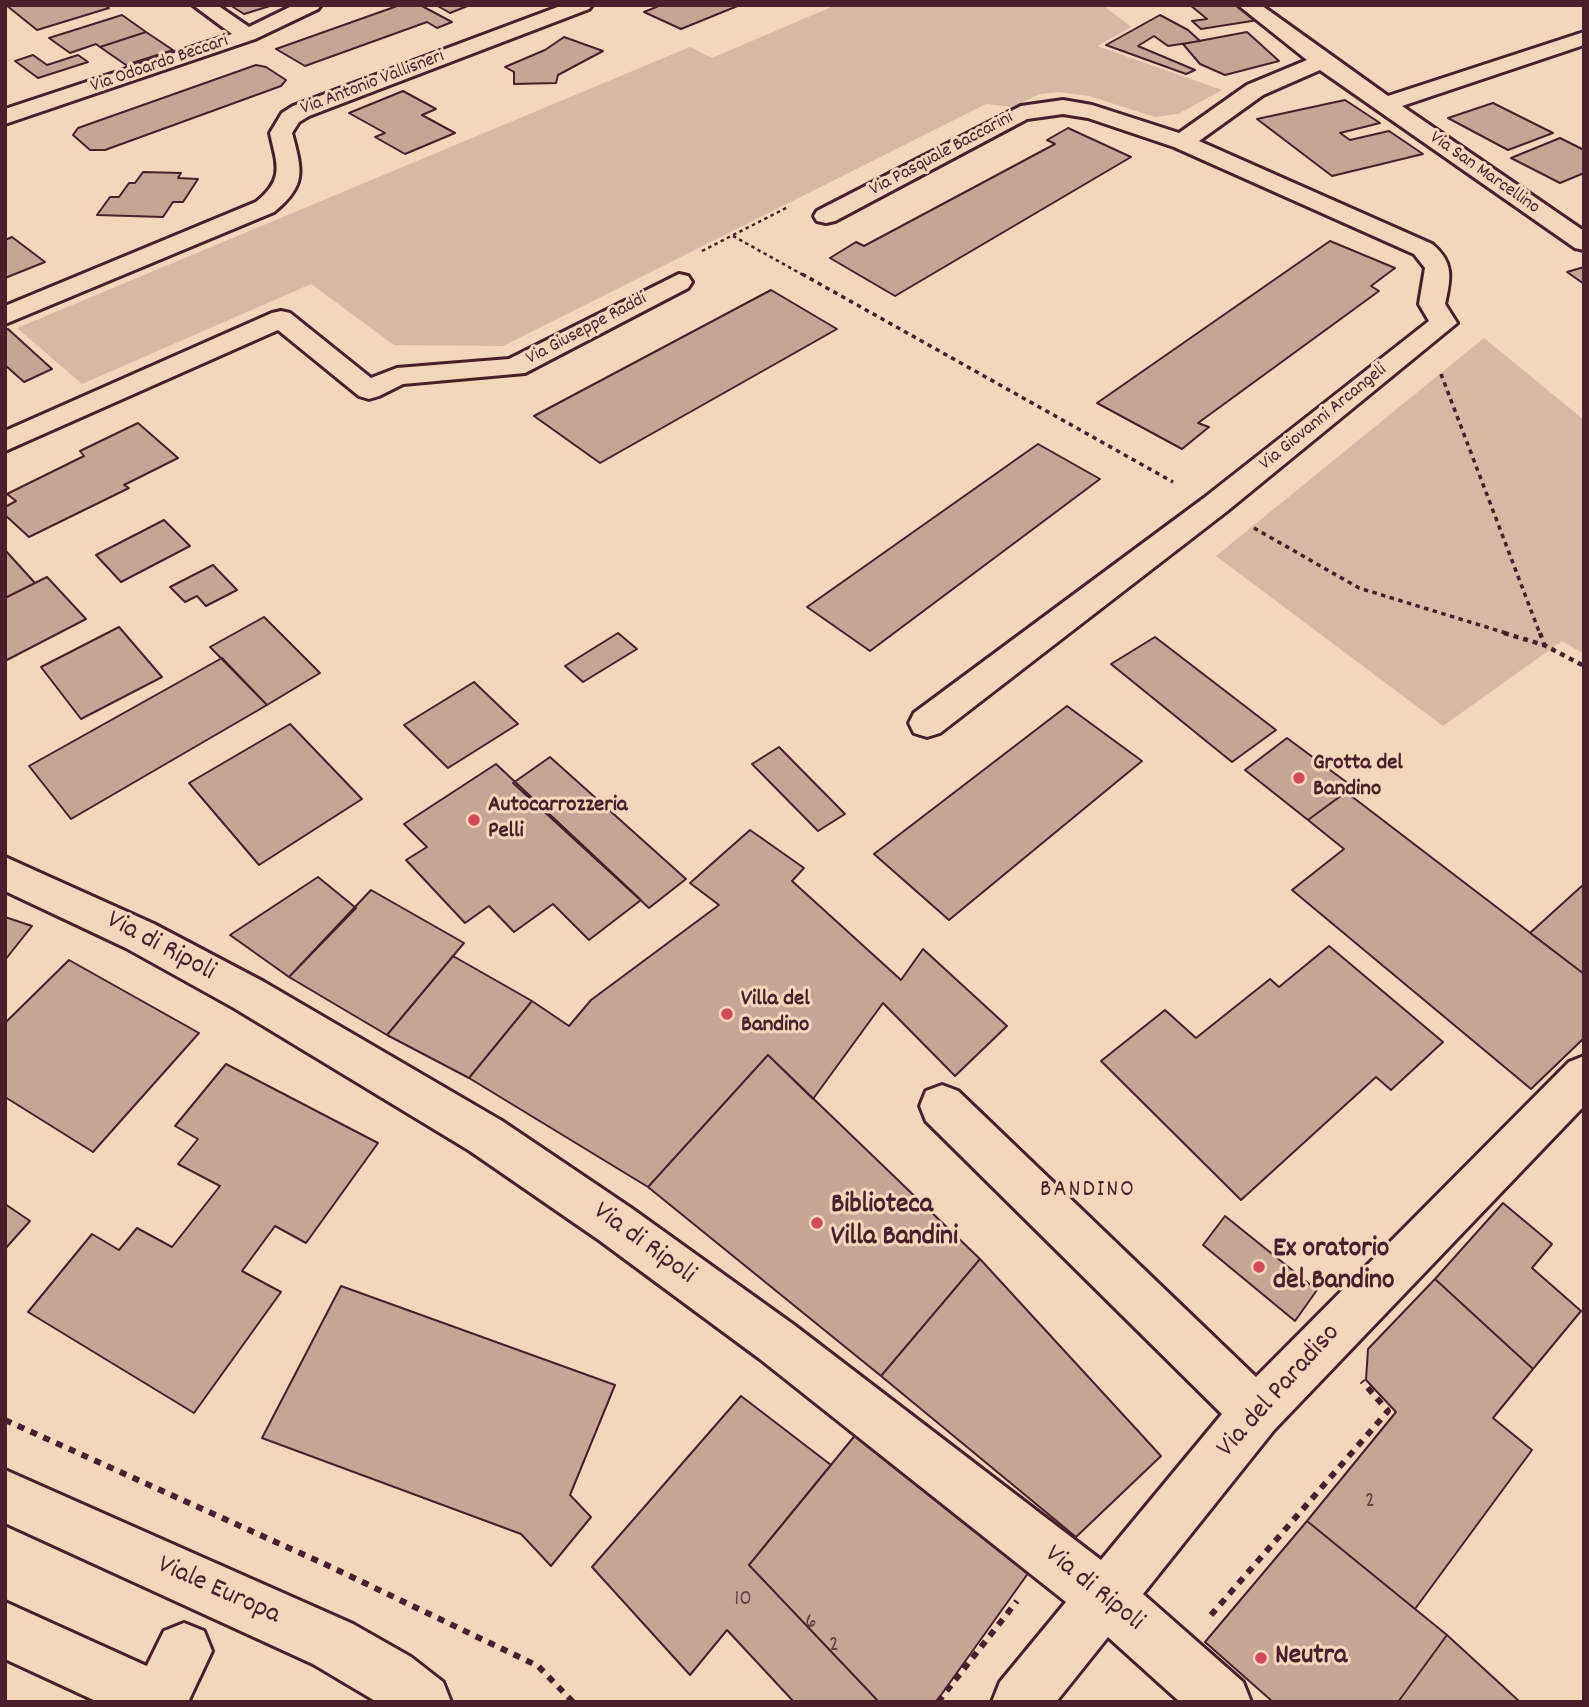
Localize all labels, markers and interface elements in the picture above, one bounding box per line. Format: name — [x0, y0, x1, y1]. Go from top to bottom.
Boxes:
street label: Via Odoardo Beccari — [88, 31, 232, 99]
street label: Via Antonio Vallisneri — [298, 46, 448, 122]
street label: Via Pasquale Baccarini — [866, 108, 1018, 202]
street label: Via San Marcellino — [1425, 128, 1543, 220]
street label: Via Giuseppe Raddi — [523, 289, 651, 371]
street label: Via Giovanni Arcangeli — [1256, 360, 1392, 476]
place label: Grotta del Bandino — [1313, 751, 1403, 805]
marker: Grotta del Bandino — [1291, 770, 1307, 786]
place label: Autocarrozzeria Pelli — [488, 793, 628, 847]
marker: Autocarrozzeria Pelli — [466, 812, 482, 828]
street label: Via di Ripoli — [100, 905, 220, 991]
place label: Villa del Bandino — [741, 987, 810, 1041]
marker: Villa del Bandino — [719, 1006, 735, 1022]
district label: BANDINO — [1041, 1178, 1135, 1206]
place label: Biblioteca Villa Bandini — [831, 1190, 958, 1256]
street label: Via di Ripoli — [585, 1197, 701, 1293]
marker: Biblioteca Villa Bandini — [809, 1215, 825, 1231]
place label: Ex oratorio del Bandino — [1273, 1234, 1395, 1300]
marker: Ex oratorio del Bandino — [1251, 1259, 1267, 1275]
street label: Via del Paradiso — [1211, 1318, 1349, 1466]
house number: 2 — [1365, 1489, 1375, 1517]
street label: Via di Ripoli — [1036, 1540, 1150, 1640]
street label: Viale Europa — [151, 1550, 285, 1634]
house number: 10 — [734, 1587, 752, 1615]
house number: 6 — [805, 1610, 817, 1638]
house number: 2 — [829, 1633, 839, 1661]
place label: Neutra — [1275, 1641, 1347, 1675]
marker: Neutra — [1253, 1650, 1269, 1666]

